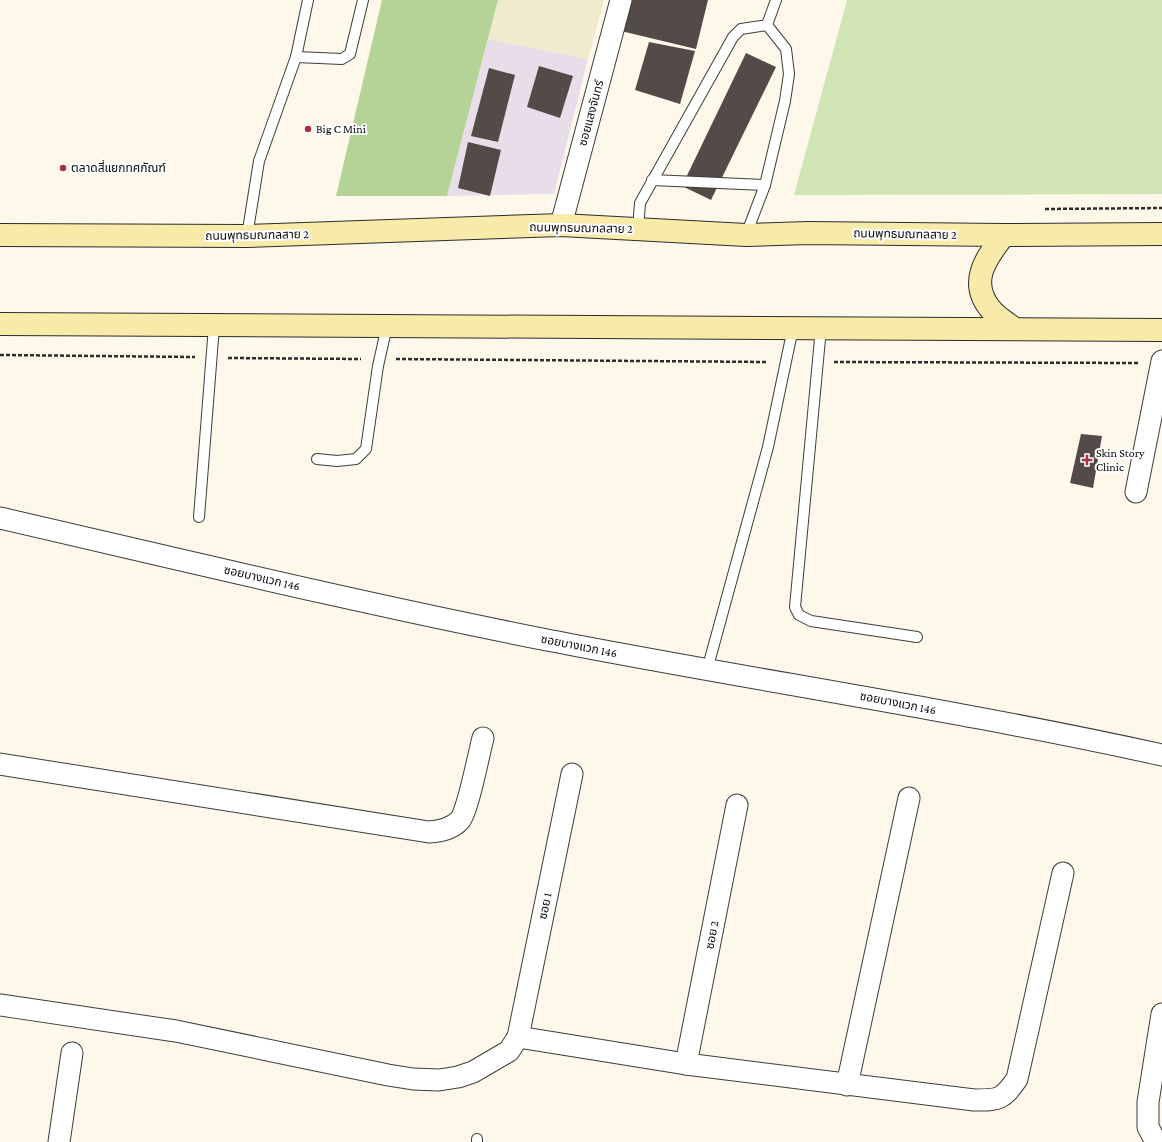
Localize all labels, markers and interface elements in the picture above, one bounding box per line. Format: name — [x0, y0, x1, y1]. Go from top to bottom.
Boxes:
street label: ซอยแสงจันทร์ — [575, 78, 607, 147]
place label: Big C Mini — [316, 122, 366, 136]
marker: Big C Mini — [303, 124, 313, 134]
place label: ตลาดสี่แยกทศกัณฑ์ — [71, 159, 166, 175]
marker: ตลาดสี่แยกทศกัณฑ์ — [58, 163, 68, 173]
street label: ถนนพุทธมณฑลสาย 2 — [529, 220, 633, 236]
street label: ถนนพุทธมณฑลสาย 2 — [853, 226, 957, 242]
street label: ถนนพุทธมณฑลสาย 2 — [205, 227, 309, 243]
place label: Skin Story Clinic — [1096, 446, 1145, 474]
marker: Skin Story Clinic — [1081, 454, 1093, 466]
street label: ซอยบางแวก 146 — [223, 562, 301, 594]
street label: ซอยบางแวก 146 — [540, 632, 618, 660]
street label: ซอยบางแวก 146 — [859, 689, 937, 717]
street label: ซอย 1 — [536, 891, 554, 921]
street label: ซอย 2 — [702, 919, 722, 950]

